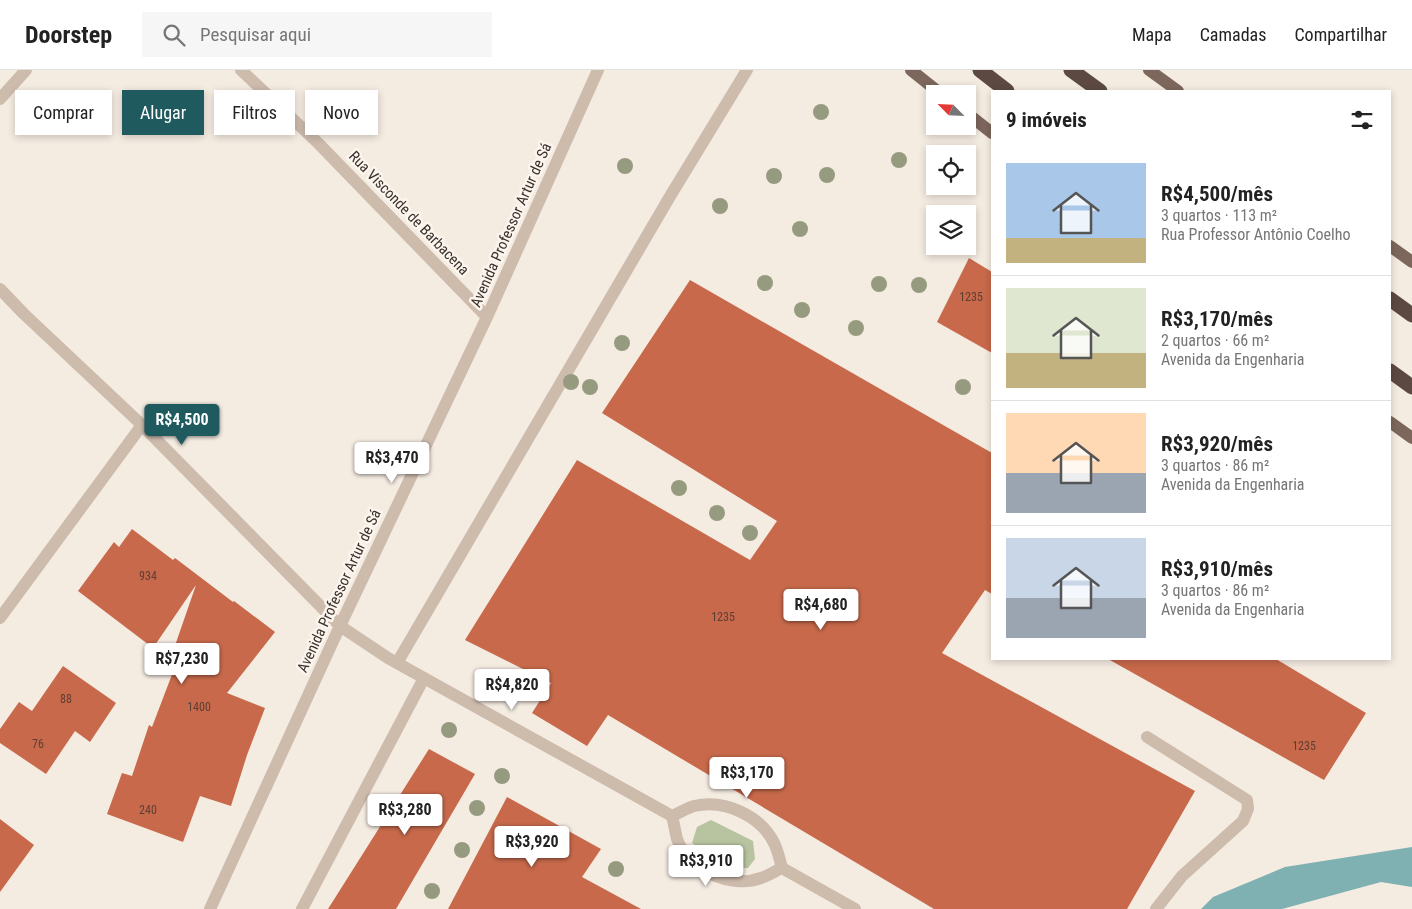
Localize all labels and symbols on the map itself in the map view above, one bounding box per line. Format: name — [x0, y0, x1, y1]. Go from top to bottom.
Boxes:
north arrow — [926, 85, 976, 135]
street label: Avenida Professor Artur de Sá — [467, 140, 555, 310]
street label: Rua Visconde de Barbacena — [345, 147, 473, 279]
house number: 1235 — [959, 290, 983, 304]
pin: R$4,500 — [136, 404, 228, 446]
pin: R$3,470 — [346, 442, 438, 484]
street label: Avenida Professor Artur de Sá — [293, 507, 385, 675]
house number: 934 — [139, 569, 157, 583]
pin: R$4,680 — [775, 588, 867, 631]
house number: 1235 — [711, 610, 735, 624]
pin: R$7,230 — [136, 642, 228, 685]
pin: R$4,820 — [466, 668, 558, 711]
house number: 88 — [60, 692, 72, 706]
house number: 1400 — [187, 700, 211, 714]
house number: 76 — [32, 737, 44, 751]
house number: 1235 — [1292, 739, 1316, 753]
pin: R$3,170 — [701, 756, 793, 799]
pin: R$3,280 — [359, 794, 451, 836]
house number: 240 — [139, 803, 157, 817]
pin: R$3,920 — [486, 826, 578, 868]
pin: R$3,910 — [660, 844, 752, 887]

